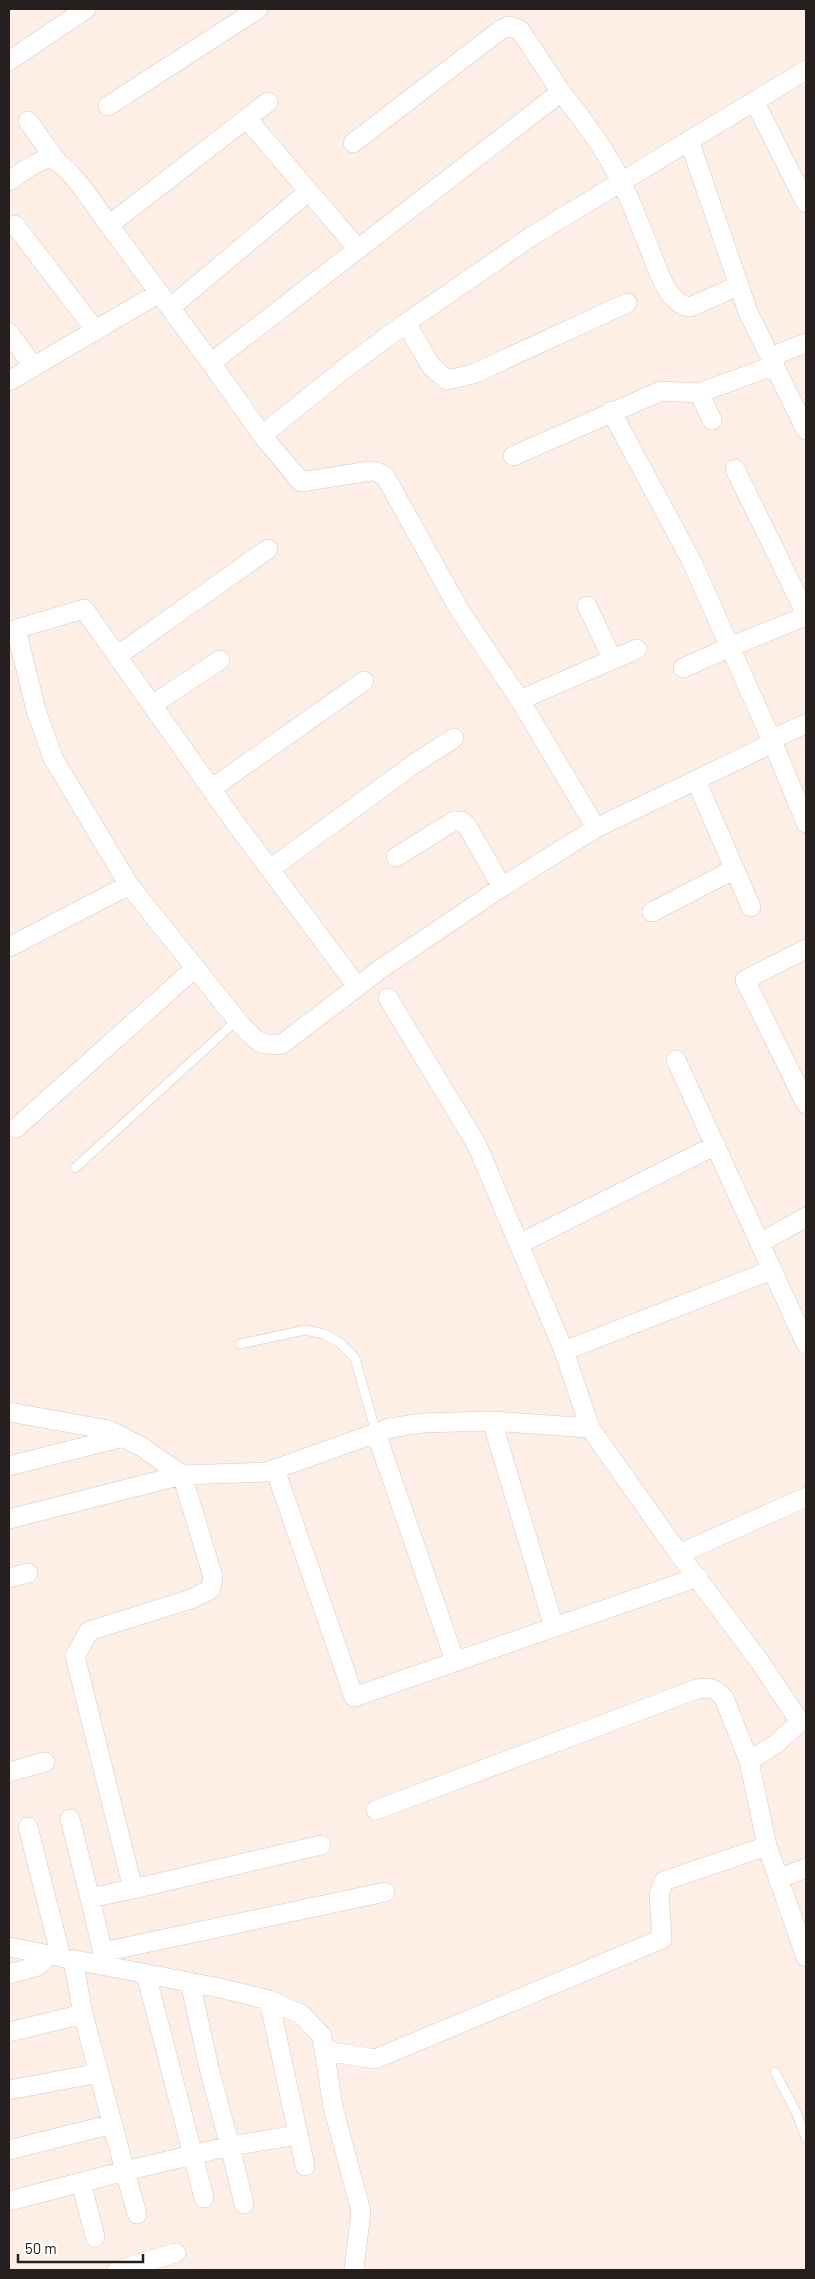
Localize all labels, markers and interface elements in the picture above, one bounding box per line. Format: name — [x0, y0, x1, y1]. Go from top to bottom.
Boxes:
scale bar — [18, 2232, 142, 2264]
text: 50 m — [25, 2239, 57, 2257]

